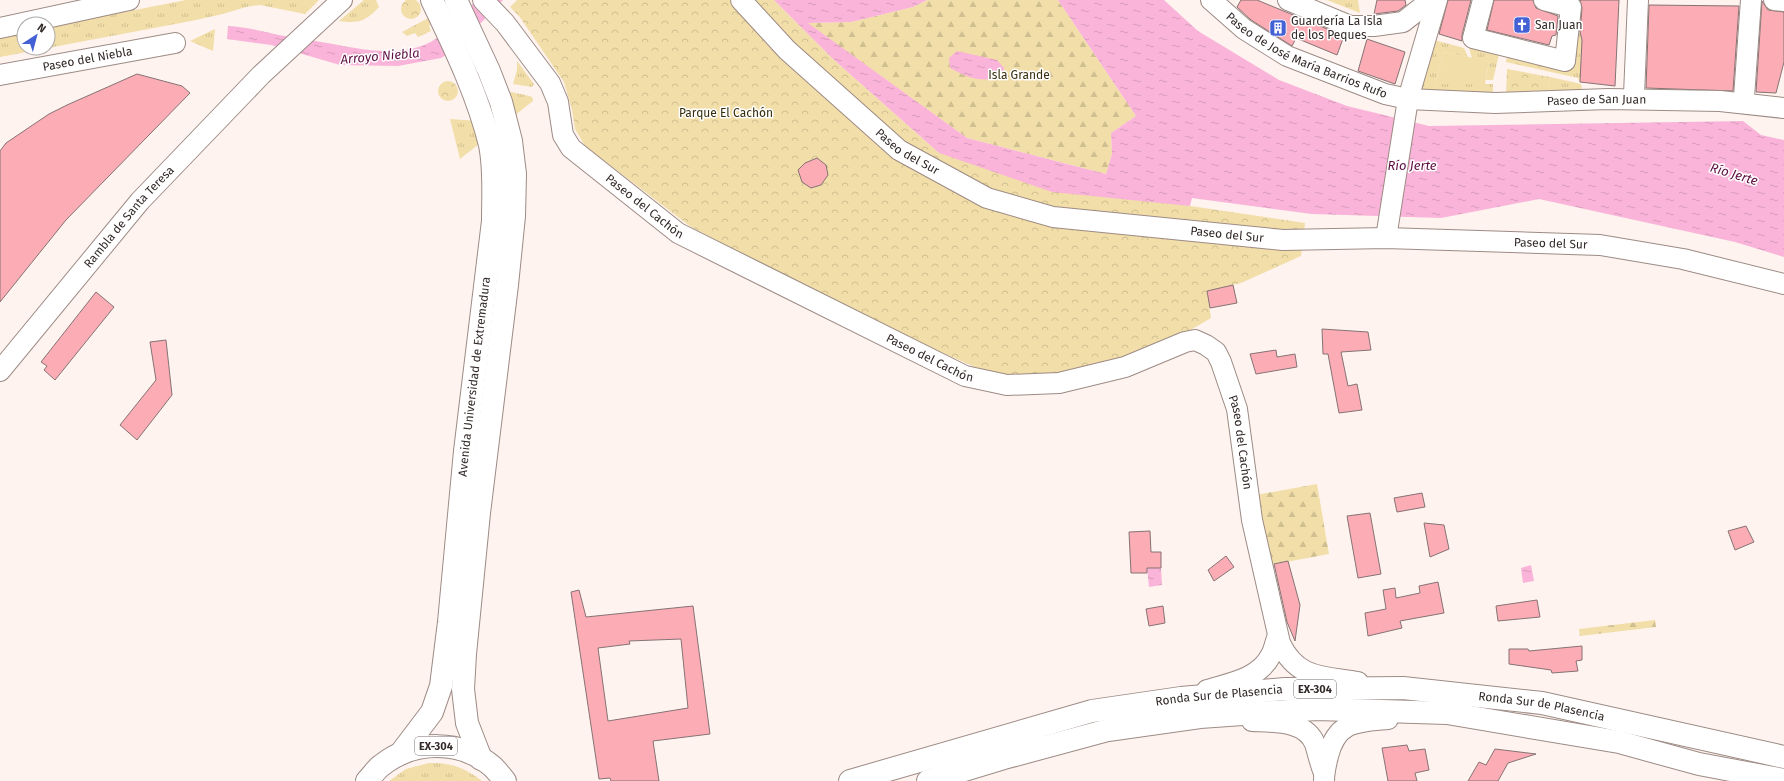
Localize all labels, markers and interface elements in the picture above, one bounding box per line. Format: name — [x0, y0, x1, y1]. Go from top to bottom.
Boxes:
street label: Paseo de José María Barrios Rufo — [1223, 10, 1389, 101]
place label: Guardería La Isla de los Peques — [1291, 14, 1383, 42]
church icon: San Juan — [1512, 15, 1532, 35]
north arrow — [16, 16, 56, 56]
building icon: Guardería La Isla de los Peques — [1268, 18, 1288, 38]
place label: San Juan — [1535, 18, 1582, 32]
text: N — [35, 21, 48, 36]
street label: Paseo del Niebla — [42, 44, 133, 74]
water label: Arroyo Niebla — [339, 45, 420, 67]
park label: Isla Grande — [988, 68, 1050, 82]
street label: Paseo de San Juan — [1546, 92, 1646, 108]
park label: Parque El Cachón — [679, 106, 773, 120]
street label: Paseo del Sur — [873, 125, 942, 178]
water label: Río Jerte — [1388, 158, 1437, 173]
water label: Río Jerte — [1708, 160, 1760, 188]
street label: Rambla de Santa Teresa — [81, 163, 177, 271]
street label: Paseo del Cachón — [603, 171, 686, 242]
street label: Paseo del Sur — [1190, 224, 1265, 245]
street label: Paseo del Sur — [1514, 235, 1588, 252]
street label: Avenida Universidad de Extremadura — [456, 276, 493, 477]
street label: Paseo del Cachón — [884, 331, 975, 385]
street label: Paseo del Cachón — [1226, 393, 1255, 490]
road number: EX-304 — [1294, 680, 1336, 698]
street label: Ronda Sur de Plasencia — [1154, 682, 1283, 709]
street label: Ronda Sur de Plasencia — [1478, 689, 1606, 724]
road number: EX-304 — [415, 737, 457, 755]

